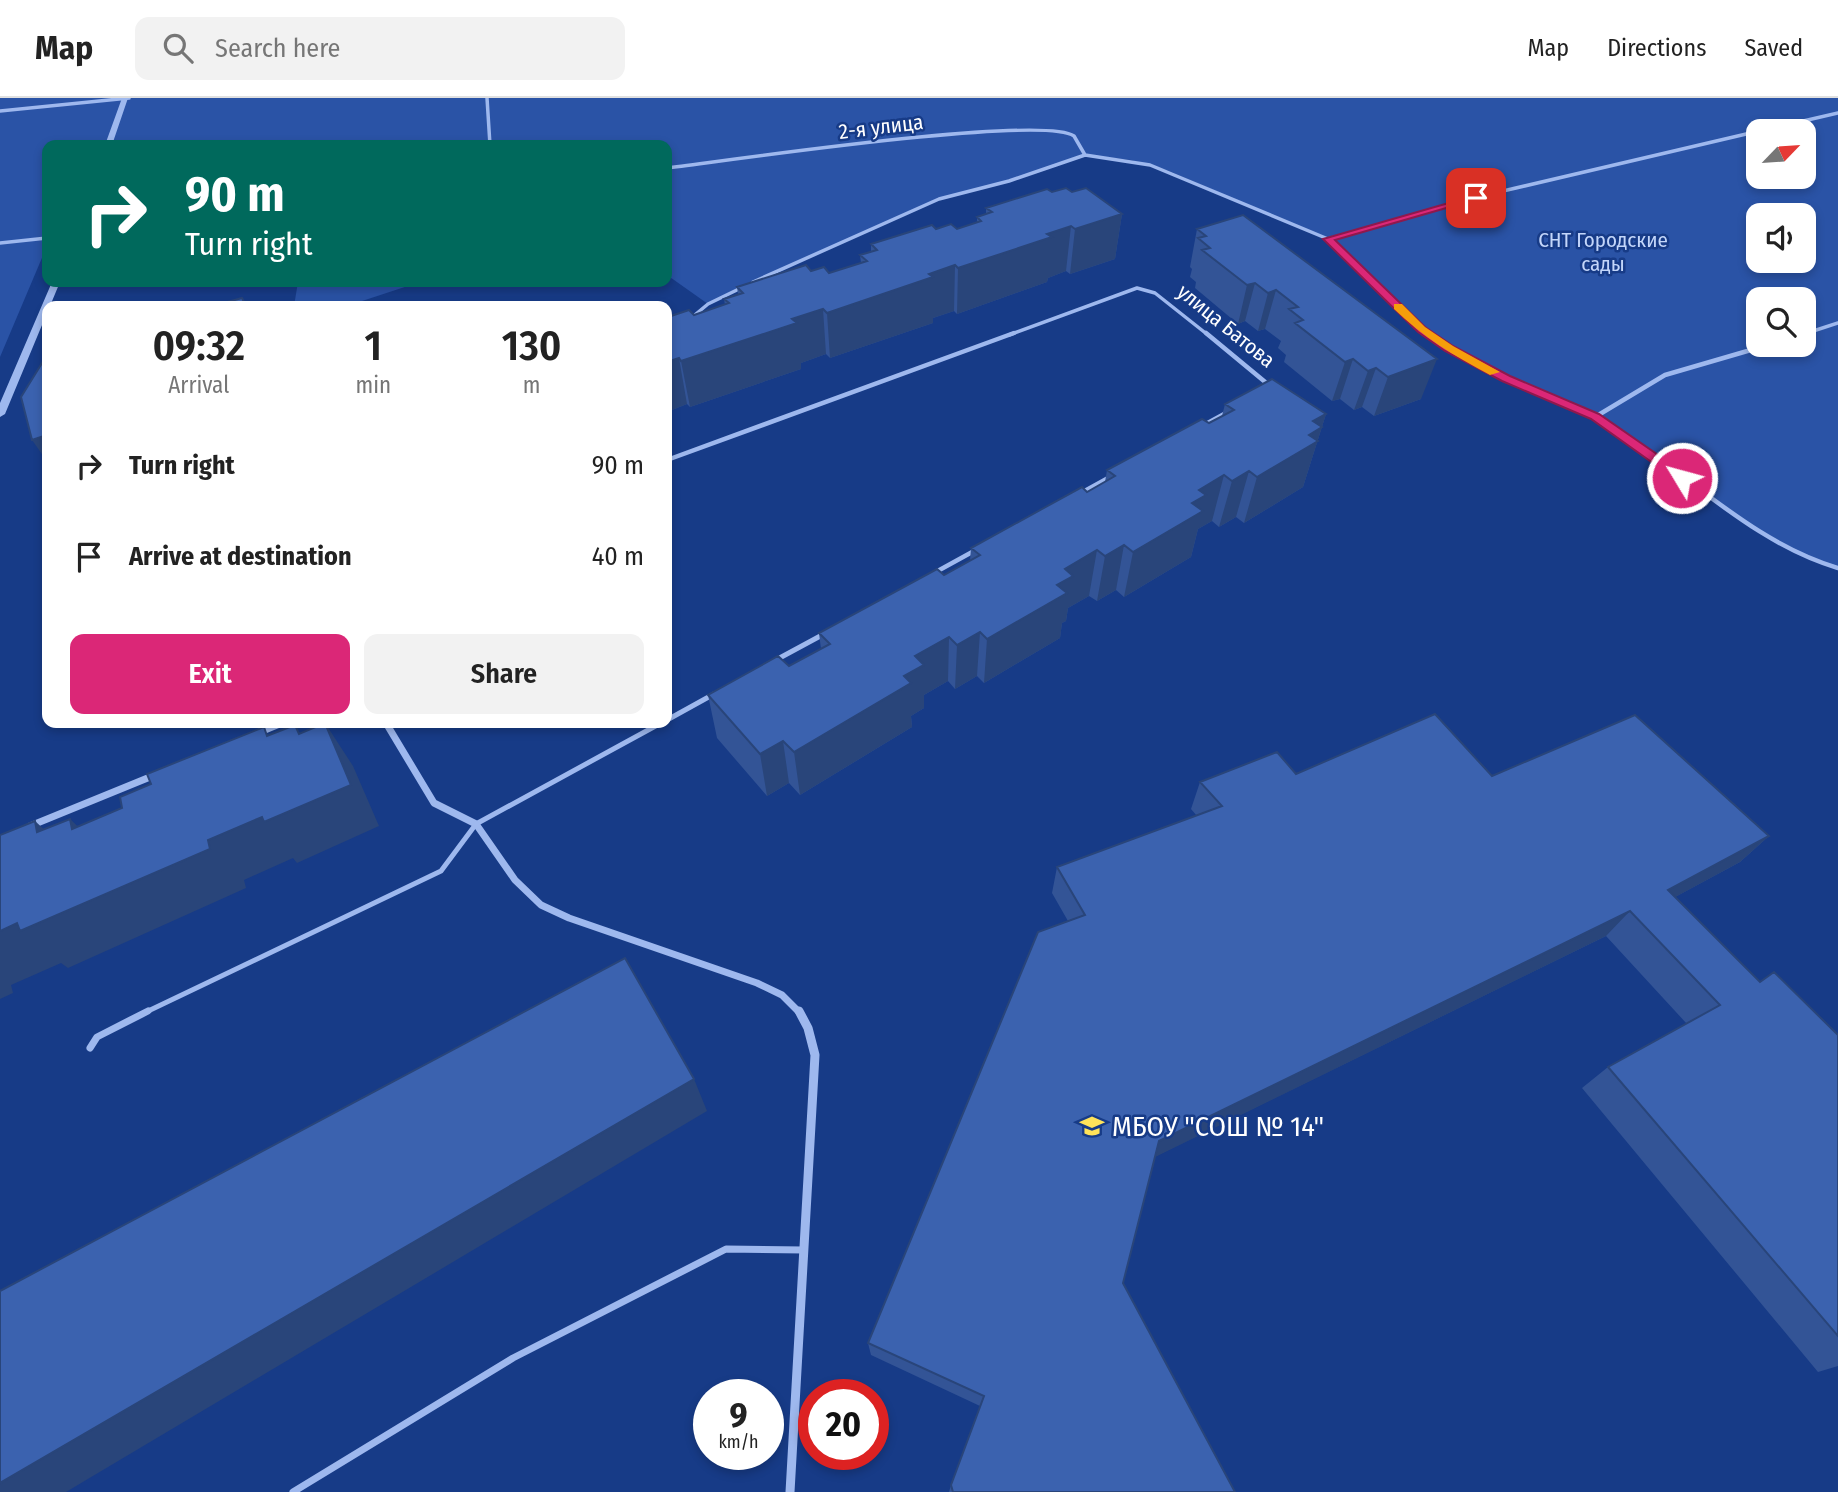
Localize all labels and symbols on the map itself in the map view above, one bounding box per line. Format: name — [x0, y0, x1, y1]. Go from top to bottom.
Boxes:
street label: 2-я улица — [837, 109, 925, 145]
north arrow — [1746, 119, 1816, 189]
pin — [1446, 168, 1506, 228]
park label: СНТ Городские сады — [1538, 227, 1668, 277]
street label: улица Батова — [1172, 279, 1280, 373]
position arrow — [1645, 441, 1719, 515]
place label: МБОУ "СОШ № 14" — [1112, 1110, 1324, 1143]
school or university icon: МБОУ "СОШ № 14" — [1078, 1112, 1106, 1140]
speed limit sign: 20 — [798, 1379, 889, 1470]

